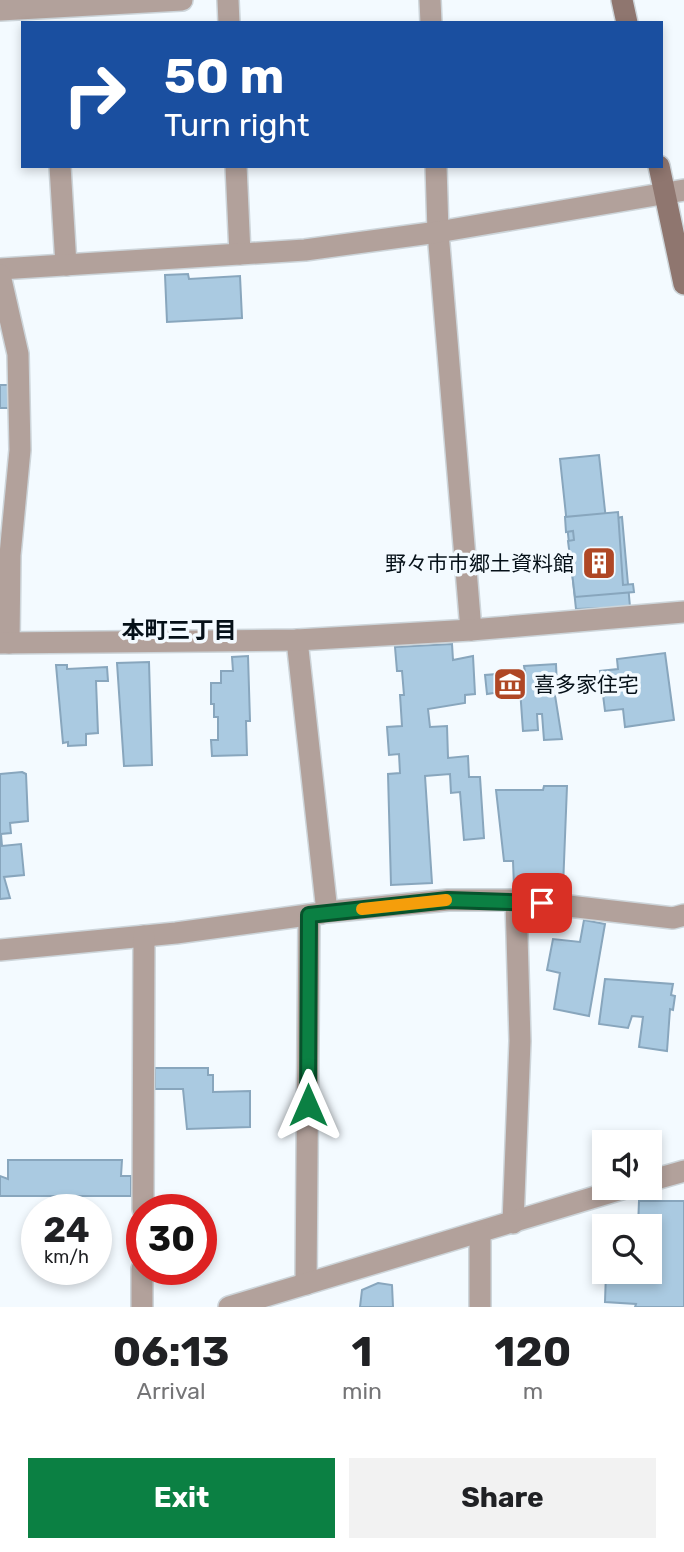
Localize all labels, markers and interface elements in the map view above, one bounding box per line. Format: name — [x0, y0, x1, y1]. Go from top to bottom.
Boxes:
text: 50 m — [164, 47, 284, 105]
icon: right — [49, 49, 140, 140]
text: Turn right — [164, 106, 309, 144]
building icon: 野々市市郷土資料館 — [580, 544, 618, 582]
place label: 野々市市郷土資料館 — [385, 551, 574, 576]
district label: 本町三丁目 — [122, 616, 237, 644]
museum icon: 喜多家住宅 — [491, 665, 529, 703]
place label: 喜多家住宅 — [534, 672, 639, 697]
pin — [512, 873, 572, 933]
icon: arrive — [523, 884, 561, 922]
position arrow — [271, 1068, 345, 1142]
map controls — [592, 1130, 662, 1284]
button: sound — [592, 1130, 662, 1200]
speed limit sign: 30 — [126, 1194, 217, 1285]
text: 24 — [43, 1209, 90, 1251]
button: search — [592, 1214, 662, 1284]
text: km/h — [44, 1246, 89, 1268]
text: 06:13 — [113, 1327, 229, 1377]
text: 1 — [352, 1327, 372, 1377]
text: 120 — [495, 1327, 571, 1377]
text: Arrival — [136, 1377, 206, 1405]
text: min — [342, 1377, 382, 1405]
text: m — [523, 1377, 543, 1405]
button: Exit — [28, 1458, 335, 1538]
button: Share — [349, 1458, 656, 1538]

